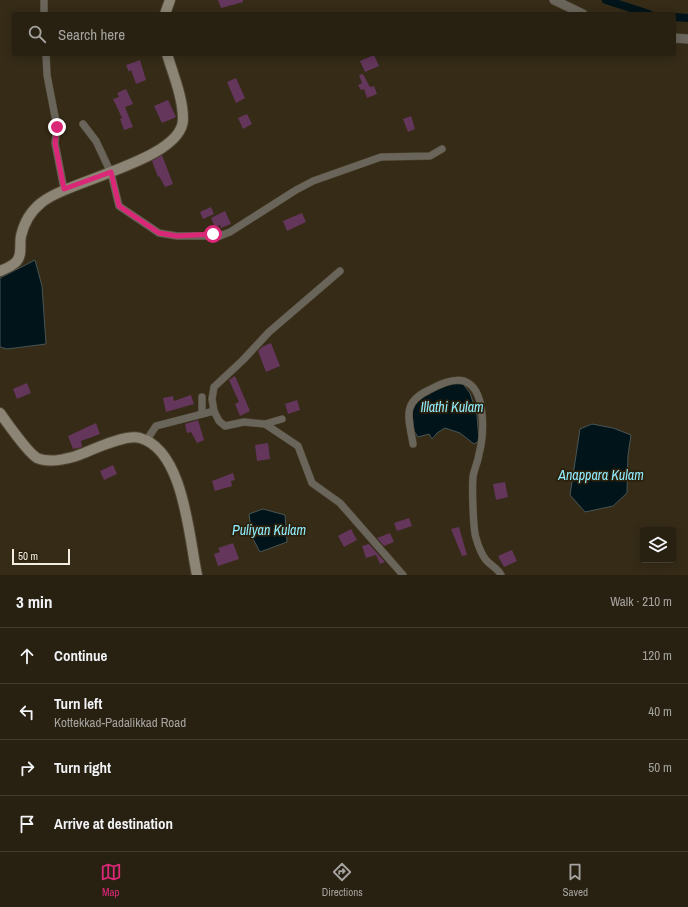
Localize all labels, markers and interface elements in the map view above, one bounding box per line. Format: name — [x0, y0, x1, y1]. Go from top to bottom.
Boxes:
search box — [12, 12, 676, 56]
icon: search — [26, 23, 48, 45]
text: Search here — [58, 24, 125, 45]
route end — [48, 118, 66, 136]
route start — [204, 225, 222, 243]
water label: Illathi Kulam — [420, 398, 484, 416]
water label: Anappara Kulam — [557, 466, 644, 484]
water label: Puliyan Kulam — [232, 521, 306, 539]
map controls — [640, 527, 676, 563]
button: layers — [640, 527, 676, 563]
scale bar — [12, 547, 70, 566]
text: 50 m — [18, 549, 38, 563]
text: 3 min — [16, 590, 52, 613]
text: Walk · 210 m — [610, 593, 672, 610]
icon: ahead — [16, 645, 38, 667]
text: Continue — [54, 645, 107, 666]
text: 120 m — [642, 647, 672, 664]
text: Turn left — [54, 693, 102, 714]
icon: left — [16, 701, 38, 723]
text: 40 m — [648, 703, 672, 720]
text: Kottekkad-Padalikkad Road — [54, 714, 186, 731]
icon: right — [16, 757, 38, 779]
text: Turn right — [54, 757, 111, 778]
text: 50 m — [648, 759, 672, 776]
icon: arrive — [16, 813, 38, 835]
text: Arrive at destination — [54, 813, 173, 834]
tab: Map — [100, 861, 122, 899]
tab: Directions — [322, 861, 363, 899]
tab: Saved — [563, 861, 588, 899]

